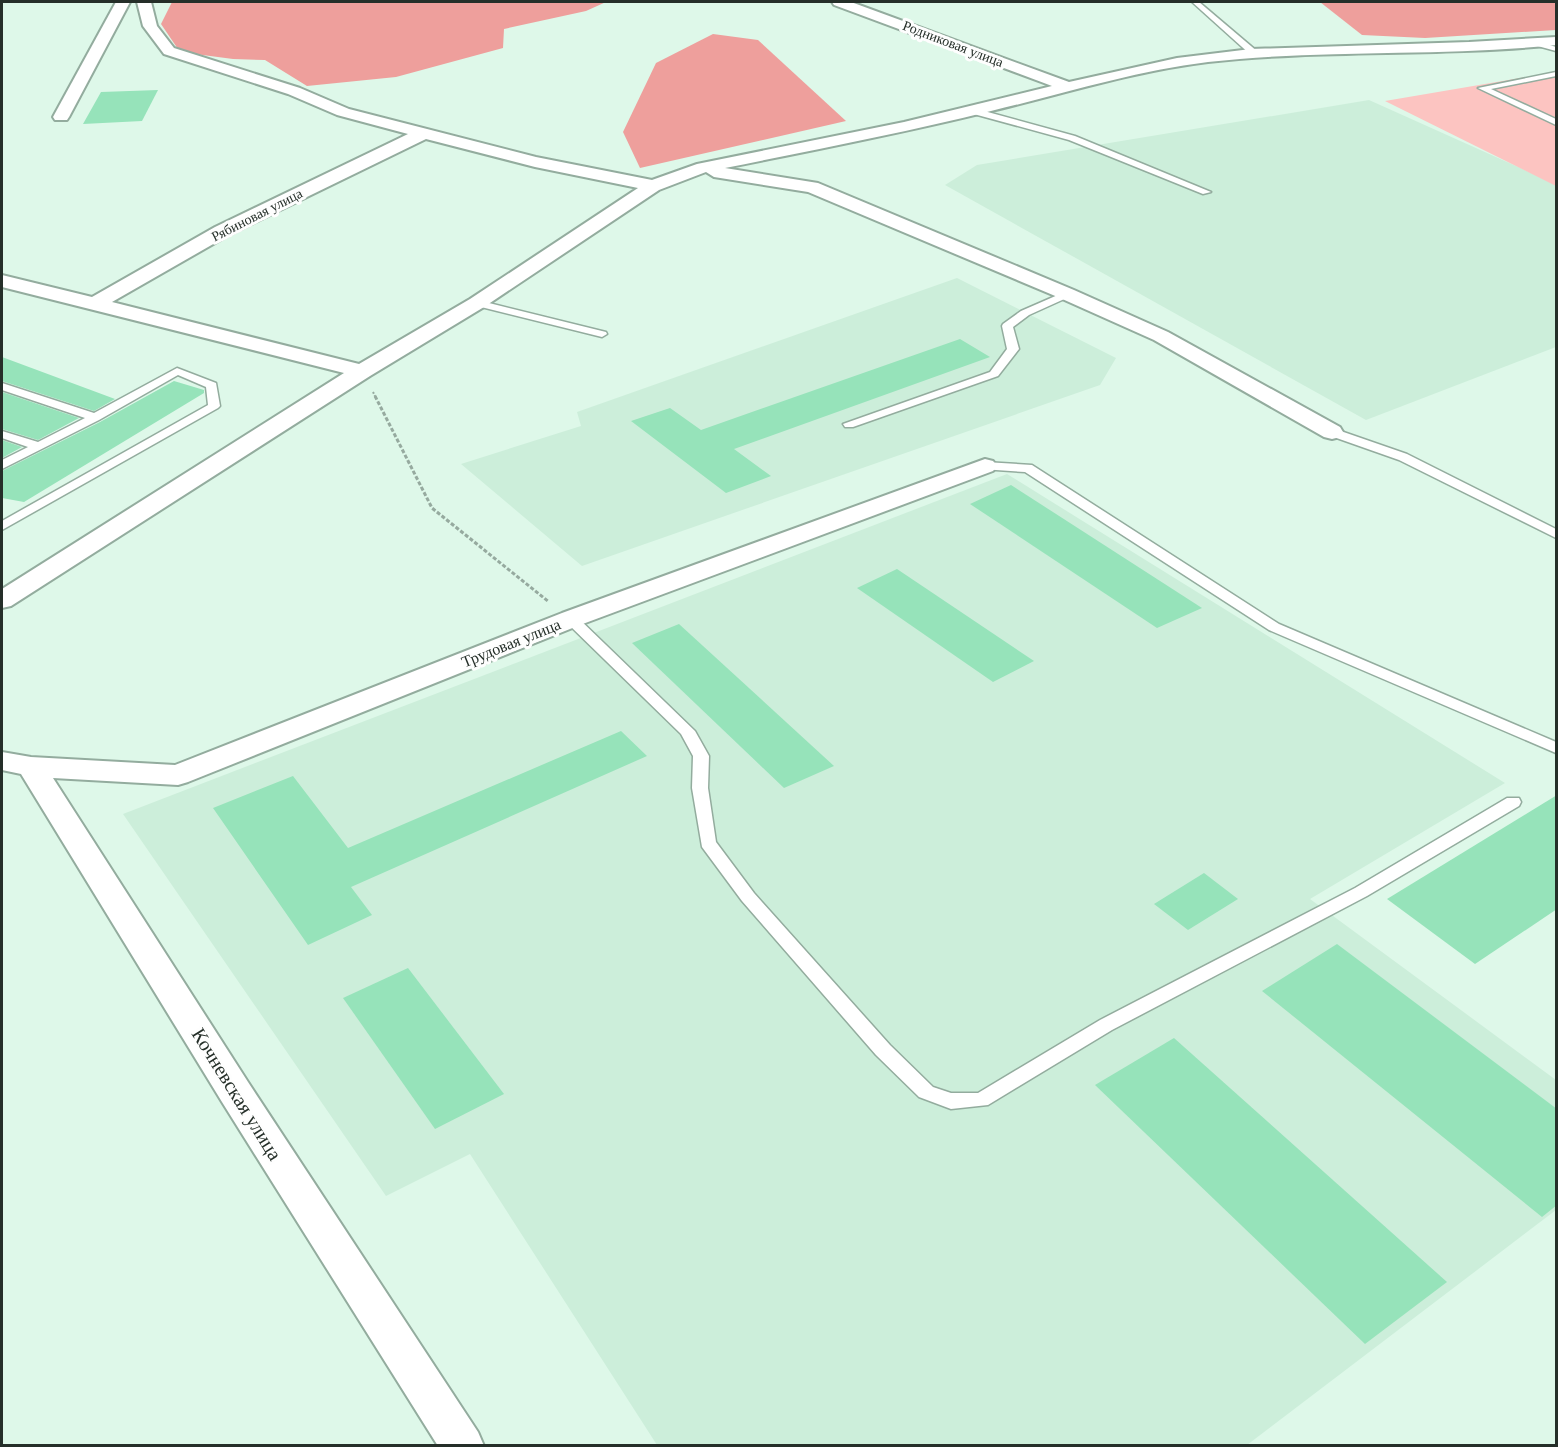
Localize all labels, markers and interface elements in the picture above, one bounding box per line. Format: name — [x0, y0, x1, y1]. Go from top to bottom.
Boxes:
street label: Родниковая улица — [901, 18, 1006, 70]
street label: Рябиновая улица — [209, 185, 306, 244]
street label: Трудовая улица — [459, 615, 563, 672]
street label: Кочневская улица — [187, 1024, 287, 1165]

